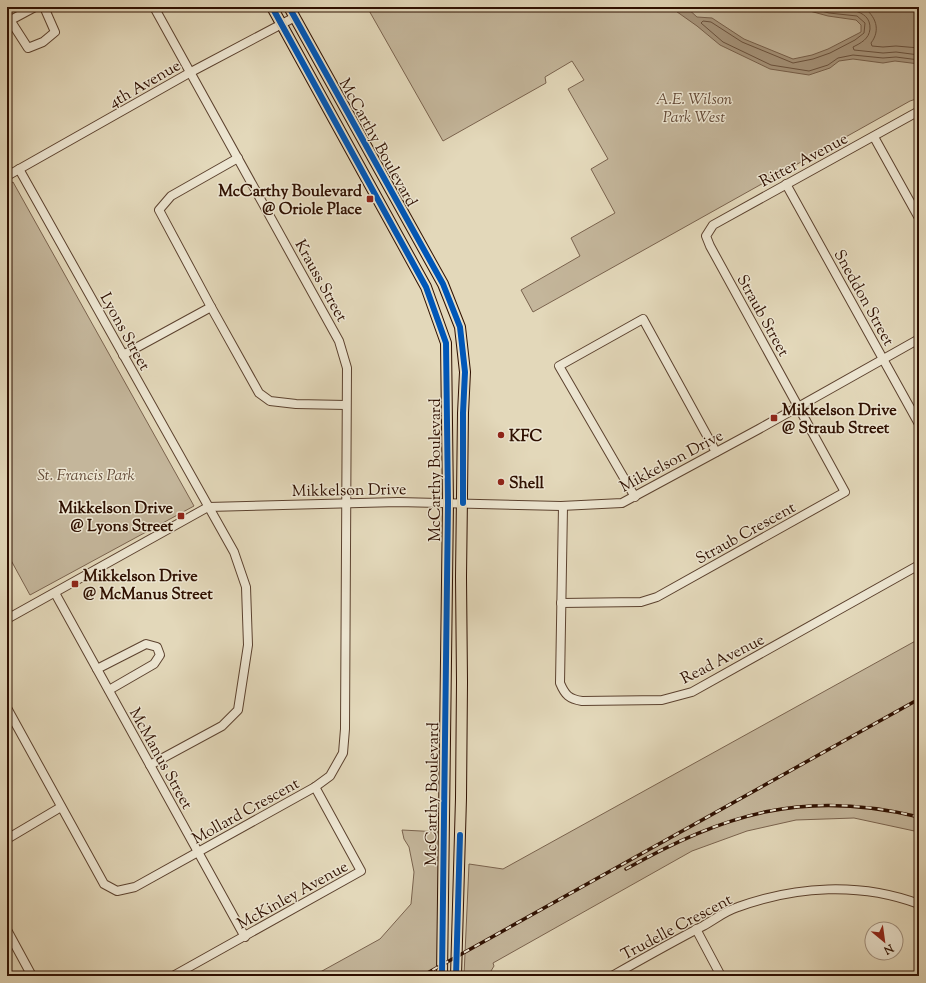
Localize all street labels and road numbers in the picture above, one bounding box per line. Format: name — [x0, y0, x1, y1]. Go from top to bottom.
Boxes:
street label: 4th Avenue — [105, 55, 185, 115]
street label: McCarthy Boulevard — [332, 75, 422, 212]
street label: Ritter Avenue — [756, 128, 852, 194]
street label: Krauss Street — [288, 236, 352, 327]
street label: Sneddon Street — [827, 246, 899, 351]
street label: Straub Street — [730, 271, 794, 362]
street label: Lyons Street — [93, 289, 155, 376]
street label: McCarthy Boulevard — [425, 398, 448, 542]
street label: Mikkelson Drive — [616, 425, 728, 499]
street label: Mikkelson Drive — [292, 479, 407, 504]
street label: Straub Crescent — [692, 497, 801, 571]
street label: Read Avenue — [677, 629, 769, 691]
street label: McManus Street — [122, 704, 198, 815]
street label: McCarthy Boulevard — [421, 722, 446, 866]
street label: Mollard Crescent — [188, 773, 305, 851]
street label: McKinley Avenue — [234, 856, 353, 936]
street label: Trudelle Crescent — [618, 889, 737, 967]

